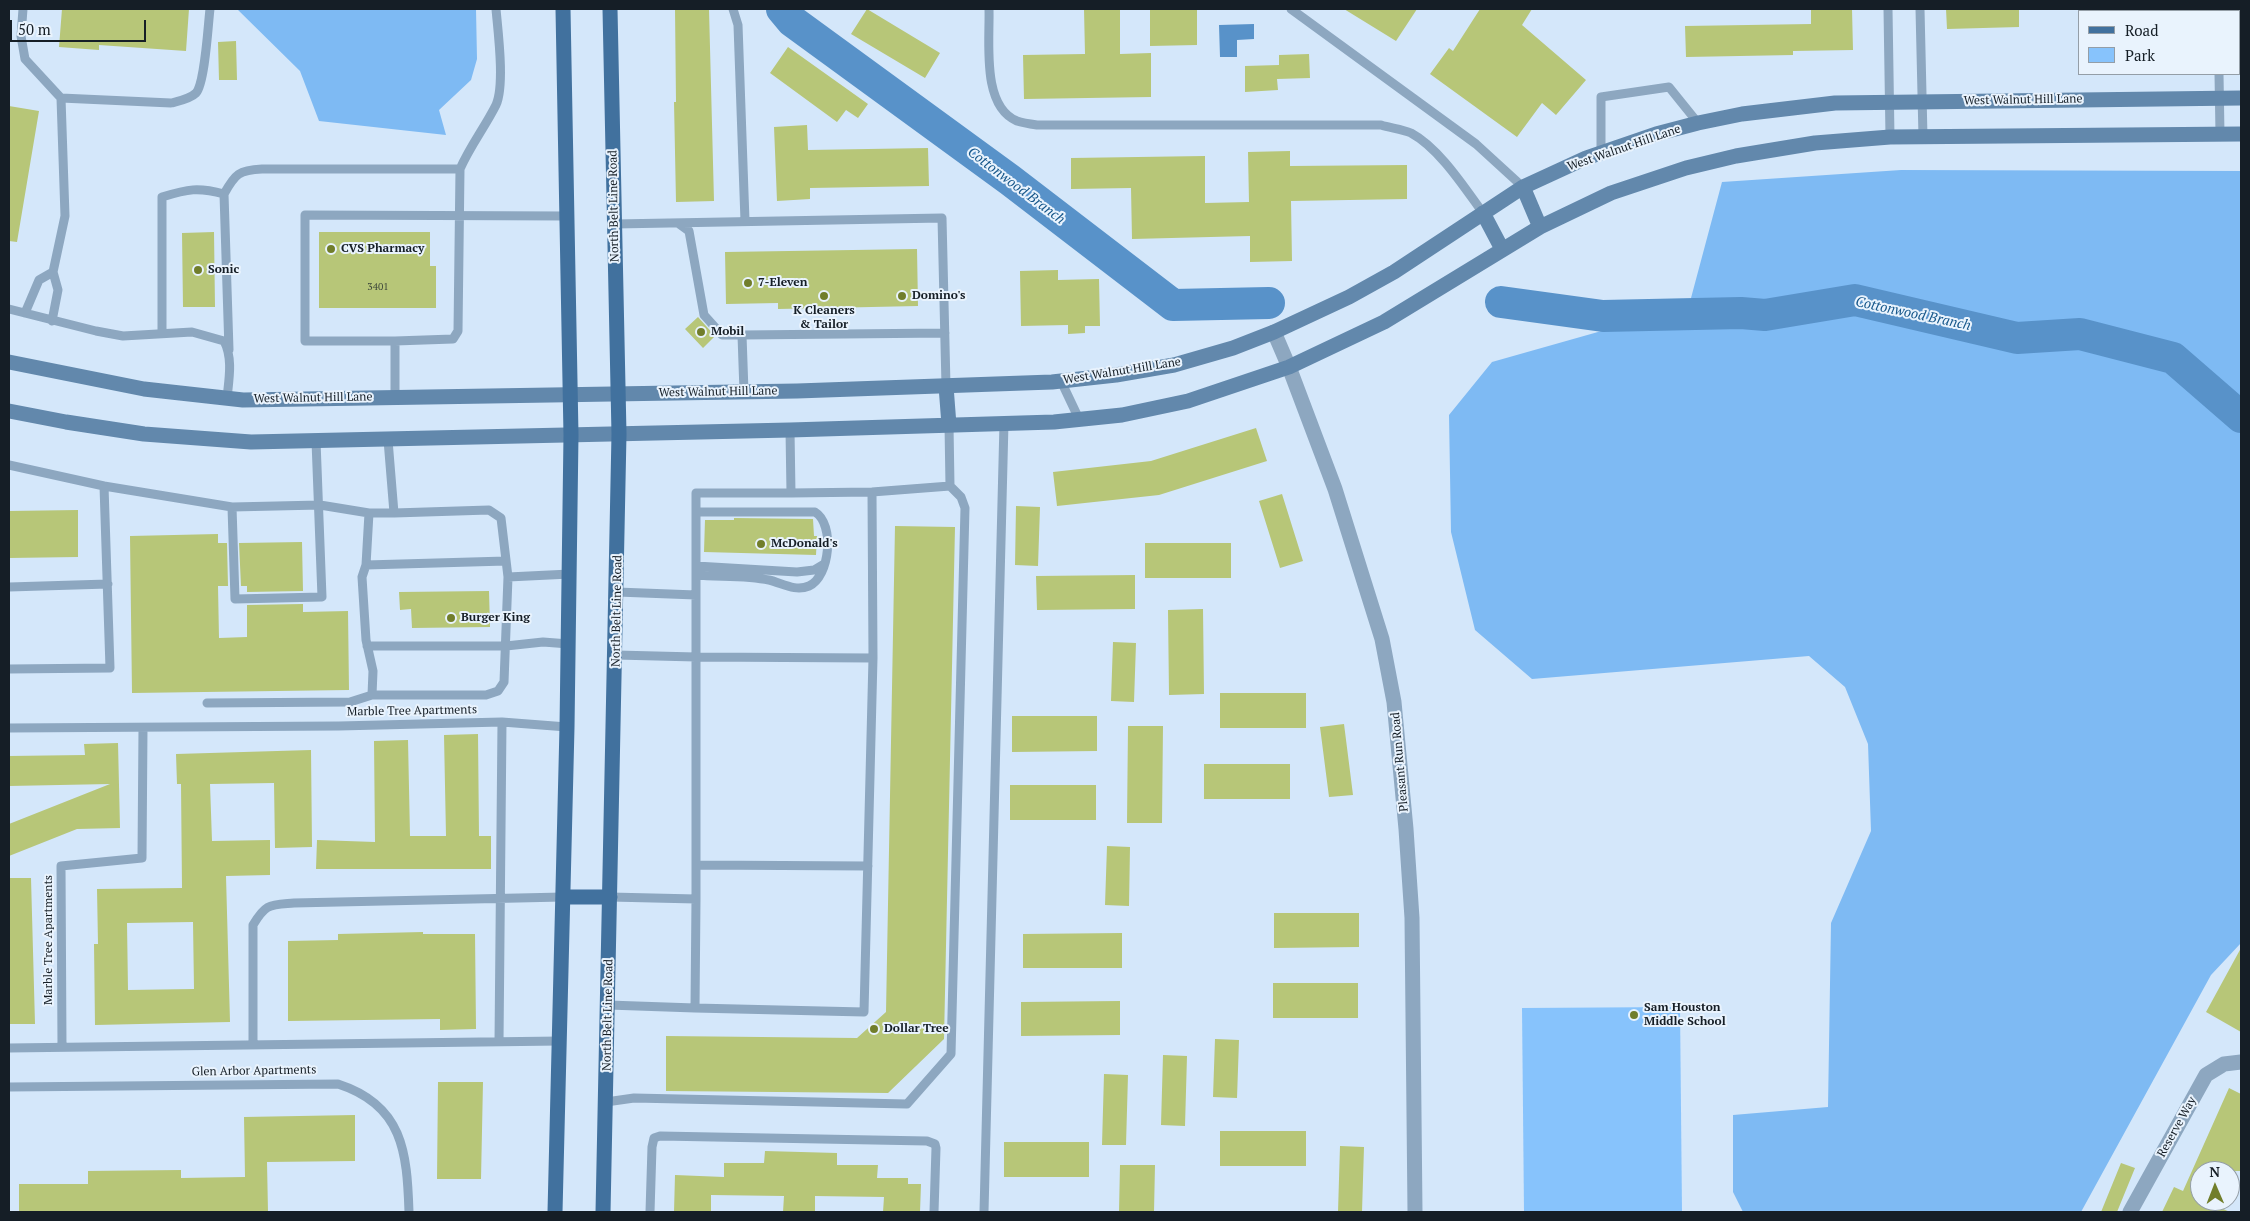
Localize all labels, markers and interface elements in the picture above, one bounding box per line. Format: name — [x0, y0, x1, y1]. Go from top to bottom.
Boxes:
scale bar — [12, 10, 149, 42]
legend — [2078, 10, 2240, 75]
text: 50 m — [18, 19, 51, 39]
text: Road — [2125, 20, 2158, 40]
text: Park — [2125, 45, 2155, 65]
street label: West Walnut Hill Lane — [1963, 92, 2083, 108]
street label: West Walnut Hill Lane — [1565, 122, 1683, 174]
water label: Cottonwood Branch — [964, 144, 1068, 228]
street label: North Belt Line Road — [606, 150, 622, 262]
place label: CVS Pharmacy — [341, 242, 424, 256]
marker: CVS Pharmacy — [325, 243, 337, 255]
place label: Sonic — [208, 263, 239, 277]
marker: Sonic — [192, 264, 204, 276]
place label: 7-Eleven — [758, 276, 807, 290]
marker: 7-Eleven — [742, 277, 754, 289]
house number: 3401 — [367, 281, 389, 293]
place label: Domino's — [912, 289, 966, 303]
marker: K Cleaners & Tailor — [818, 290, 830, 302]
marker: Domino's — [896, 290, 908, 302]
water label: Cottonwood Branch — [1854, 294, 1972, 334]
place label: K Cleaners & Tailor — [793, 304, 855, 332]
place label: Mobil — [711, 325, 744, 339]
marker: Mobil — [695, 326, 707, 338]
street label: West Walnut Hill Lane — [1062, 355, 1182, 387]
street label: West Walnut Hill Lane — [658, 384, 778, 400]
street label: West Walnut Hill Lane — [253, 390, 373, 406]
place label: McDonald's — [771, 537, 838, 551]
marker: McDonald's — [755, 538, 767, 550]
street label: North Belt Line Road — [609, 555, 625, 667]
place label: Burger King — [461, 611, 530, 625]
marker: Burger King — [445, 612, 457, 624]
street label: Marble Tree Apartments — [347, 703, 477, 719]
street label: Pleasant Run Road — [1388, 712, 1412, 812]
street label: Marble Tree Apartments — [42, 875, 56, 1005]
street label: North Belt Line Road — [600, 959, 616, 1071]
place label: Sam Houston Middle School — [1644, 1001, 1726, 1029]
marker: Sam Houston Middle School — [1628, 1009, 1640, 1021]
place label: Dollar Tree — [884, 1022, 949, 1036]
marker: Dollar Tree — [868, 1023, 880, 1035]
street label: Glen Arbor Apartments — [192, 1063, 316, 1079]
street label: Reserve Way — [2154, 1094, 2200, 1160]
north arrow — [2190, 1161, 2240, 1211]
text: N — [2209, 1162, 2220, 1181]

